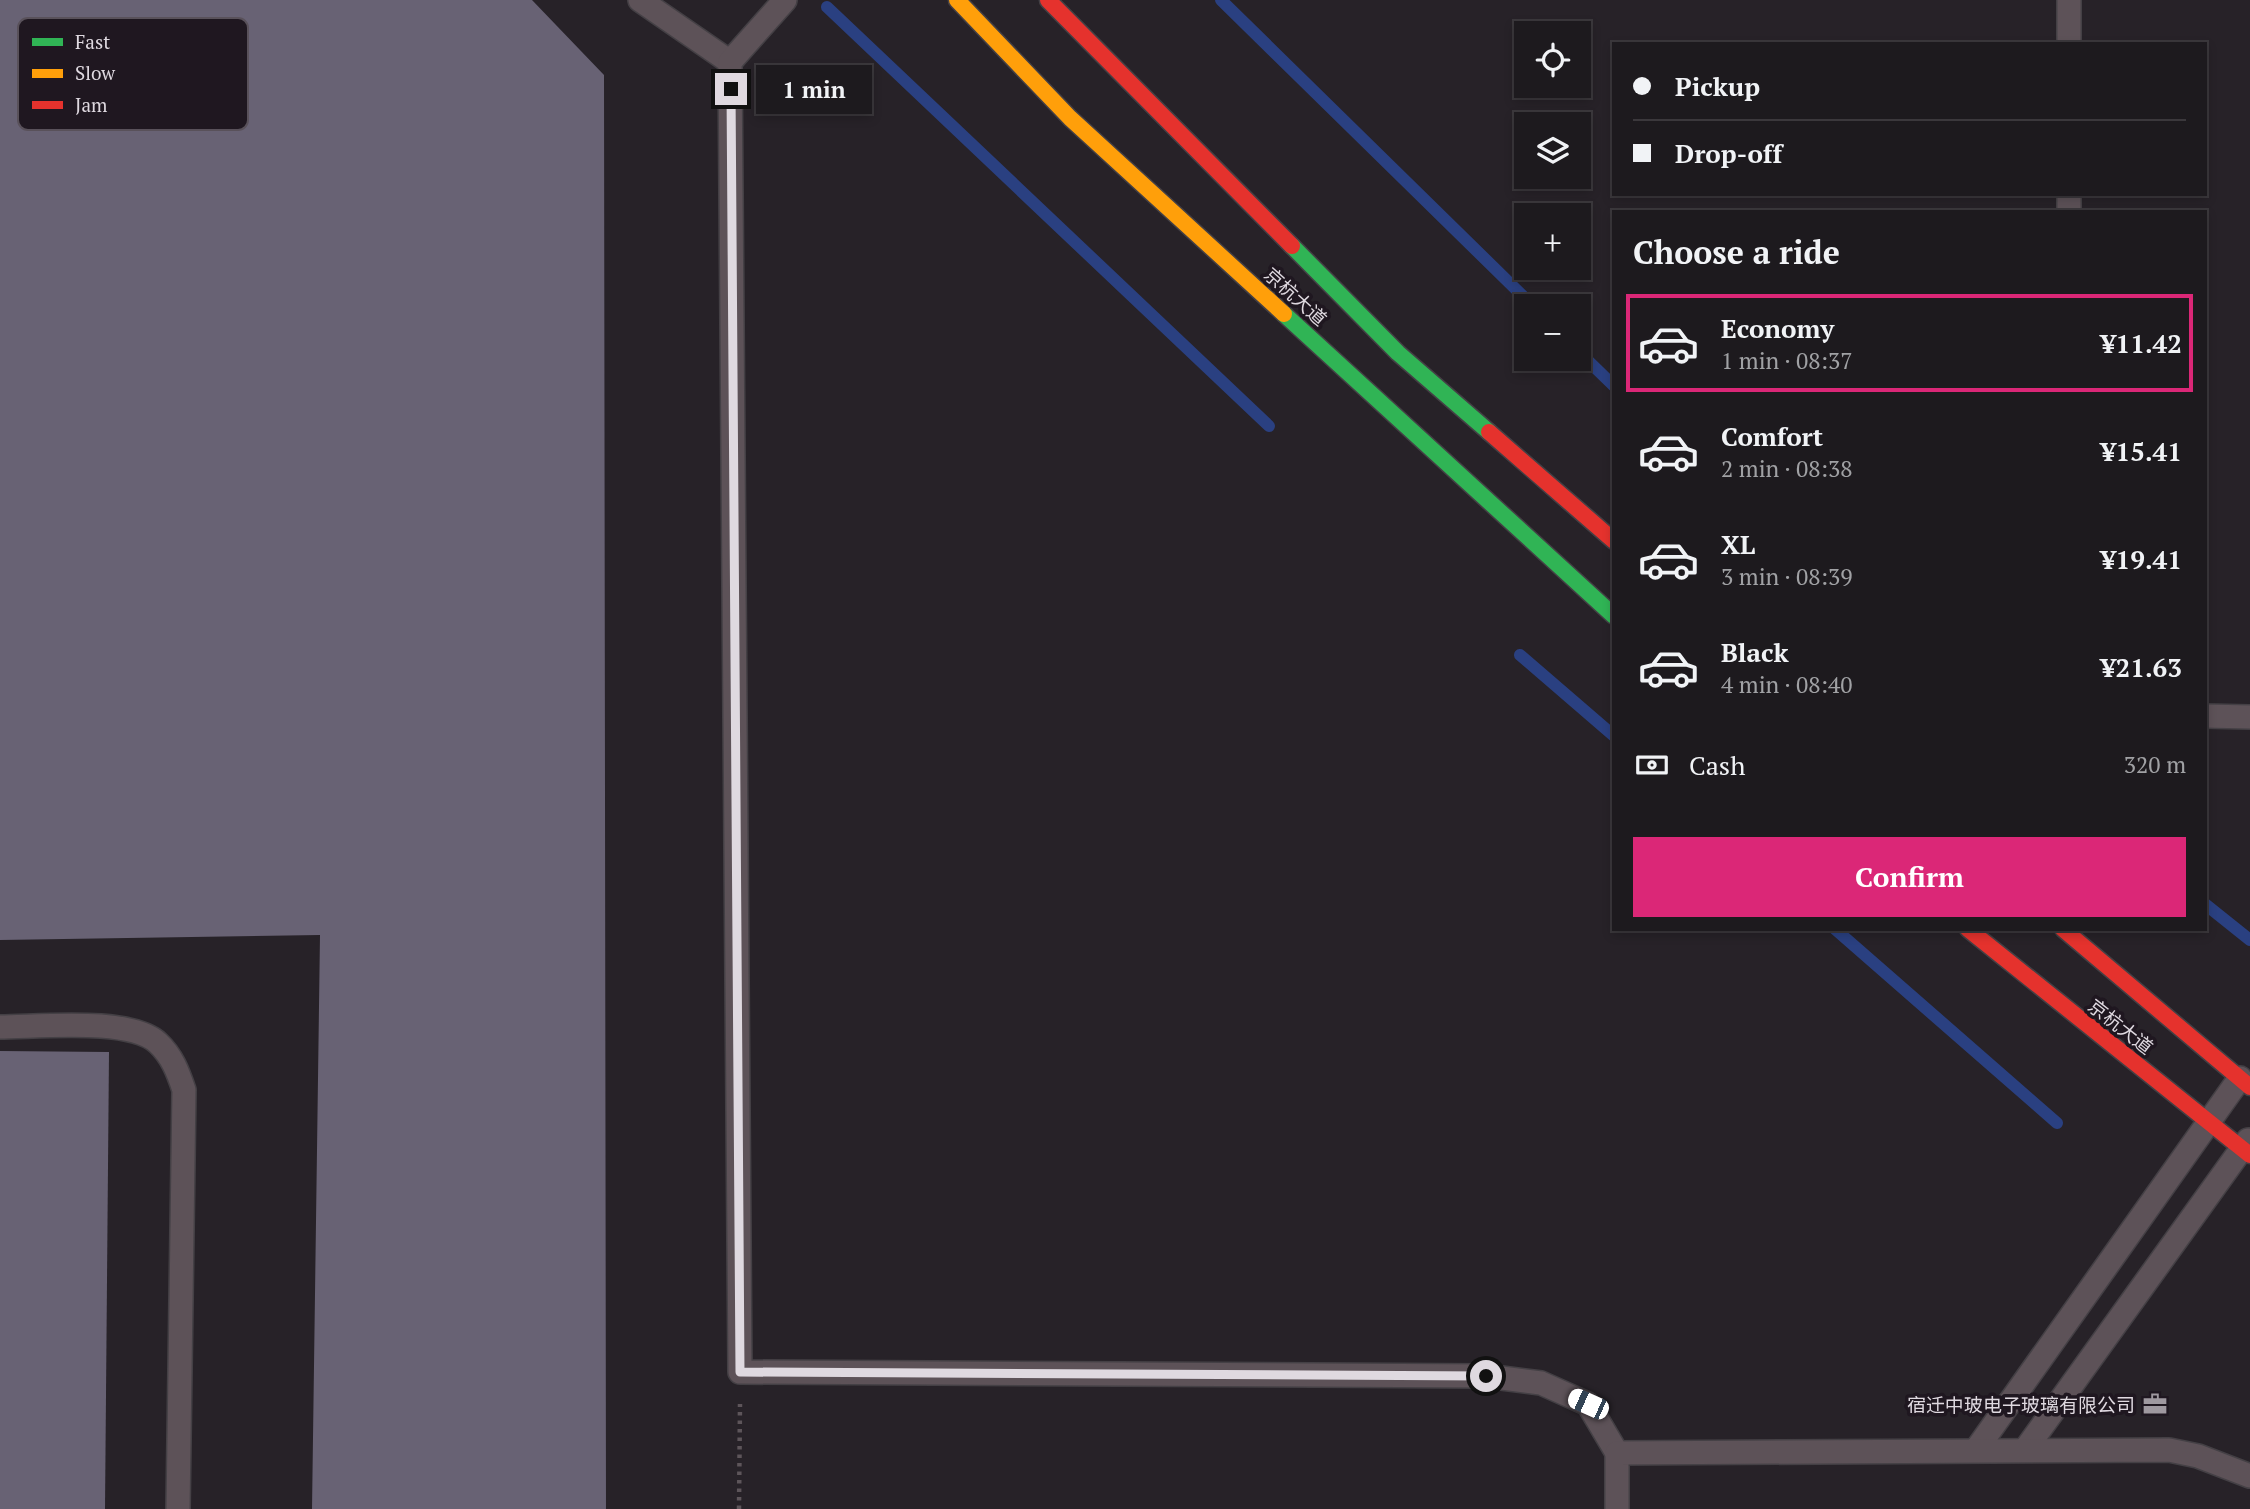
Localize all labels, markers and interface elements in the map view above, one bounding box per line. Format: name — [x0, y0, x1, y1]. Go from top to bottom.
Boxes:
legend — [18, 18, 248, 130]
map controls — [1514, 21, 1591, 371]
button: locate — [1514, 21, 1591, 98]
text: Fast — [75, 29, 110, 54]
text: Slow — [75, 60, 116, 85]
callout: 1 min — [756, 64, 871, 114]
text: Pickup — [1675, 69, 1760, 103]
route end — [715, 73, 747, 105]
text: 1 min — [783, 74, 845, 105]
text: Jam — [75, 92, 108, 117]
button: layers — [1514, 112, 1591, 189]
text: Drop-off — [1675, 136, 1782, 170]
button: + — [1514, 203, 1591, 280]
text: Choose a ride — [1633, 231, 1840, 273]
street label: 京杭大道 — [1259, 261, 1333, 331]
button: − — [1514, 294, 1591, 371]
text: Economy — [1721, 311, 1834, 345]
icon: car — [1637, 312, 1700, 375]
text: ¥11.42 — [2101, 326, 2182, 360]
text: 1 min · 08:37 — [1721, 345, 1853, 376]
text: Comfort — [1721, 419, 1823, 453]
icon: car — [1637, 420, 1700, 483]
text: ¥15.41 — [2101, 434, 2182, 468]
text: 2 min · 08:38 — [1721, 453, 1853, 484]
text: XL — [1721, 527, 1755, 561]
icon: car — [1637, 528, 1700, 591]
text: ¥19.41 — [2101, 542, 2182, 576]
text: 3 min · 08:39 — [1721, 561, 1853, 592]
text: Black — [1721, 635, 1789, 669]
icon: car — [1637, 636, 1700, 699]
text: ¥21.63 — [2101, 650, 2182, 684]
text: 4 min · 08:40 — [1721, 669, 1853, 700]
icon: cash — [1633, 746, 1671, 784]
text: Cash — [1689, 748, 1745, 782]
text: 320 m — [2124, 749, 2186, 780]
button: Confirm — [1633, 837, 2186, 917]
street label: 京杭大道 — [2083, 993, 2159, 1059]
route start — [1470, 1360, 1502, 1392]
car — [1565, 1386, 1612, 1422]
office icon: 宿迁中玻电子玻璃有限公司 — [2141, 1390, 2169, 1418]
place label: 宿迁中玻电子玻璃有限公司 — [1907, 1392, 2135, 1417]

